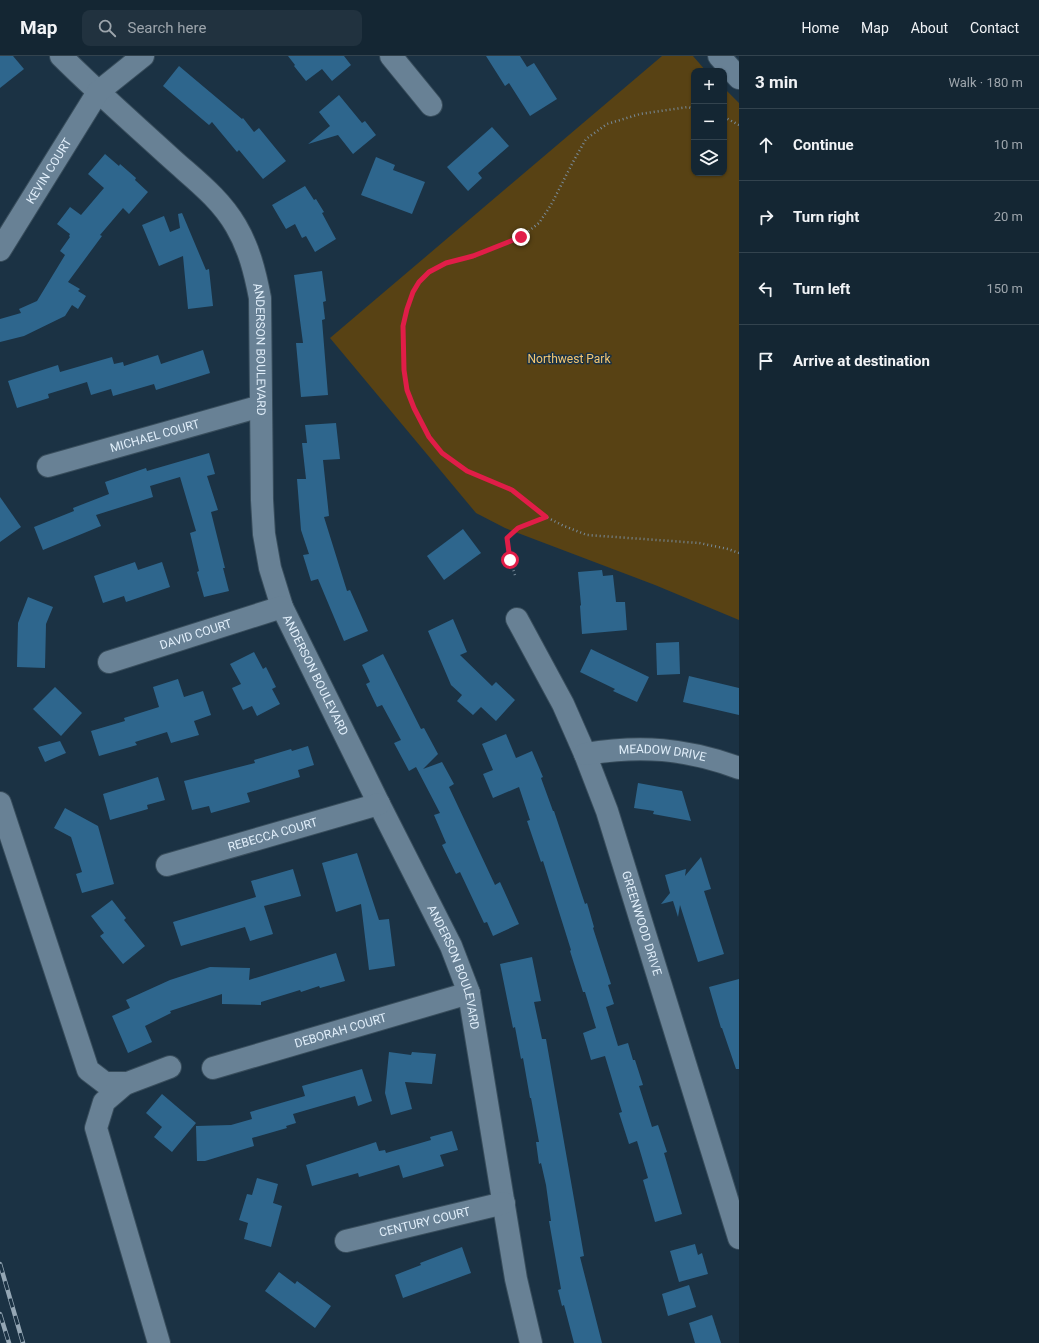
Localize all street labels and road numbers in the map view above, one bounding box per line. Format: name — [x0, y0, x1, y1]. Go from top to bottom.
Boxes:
street label: KEVIN COURT — [23, 136, 75, 206]
street label: ANDERSON BOULEVARD — [250, 282, 268, 416]
street label: MICHAEL COURT — [109, 417, 201, 455]
street label: ANDERSON BOULEVARD — [280, 612, 351, 738]
street label: DAVID COURT — [158, 616, 233, 652]
street label: MEADOW DRIVE — [618, 742, 708, 764]
street label: REBECCA COURT — [226, 815, 319, 854]
street label: GREENWOOD DRIVE — [619, 869, 665, 978]
street label: ANDERSON BOULEVARD — [424, 902, 482, 1031]
street label: DEBORAH COURT — [293, 1011, 388, 1051]
street label: CENTURY COURT — [378, 1204, 472, 1240]

